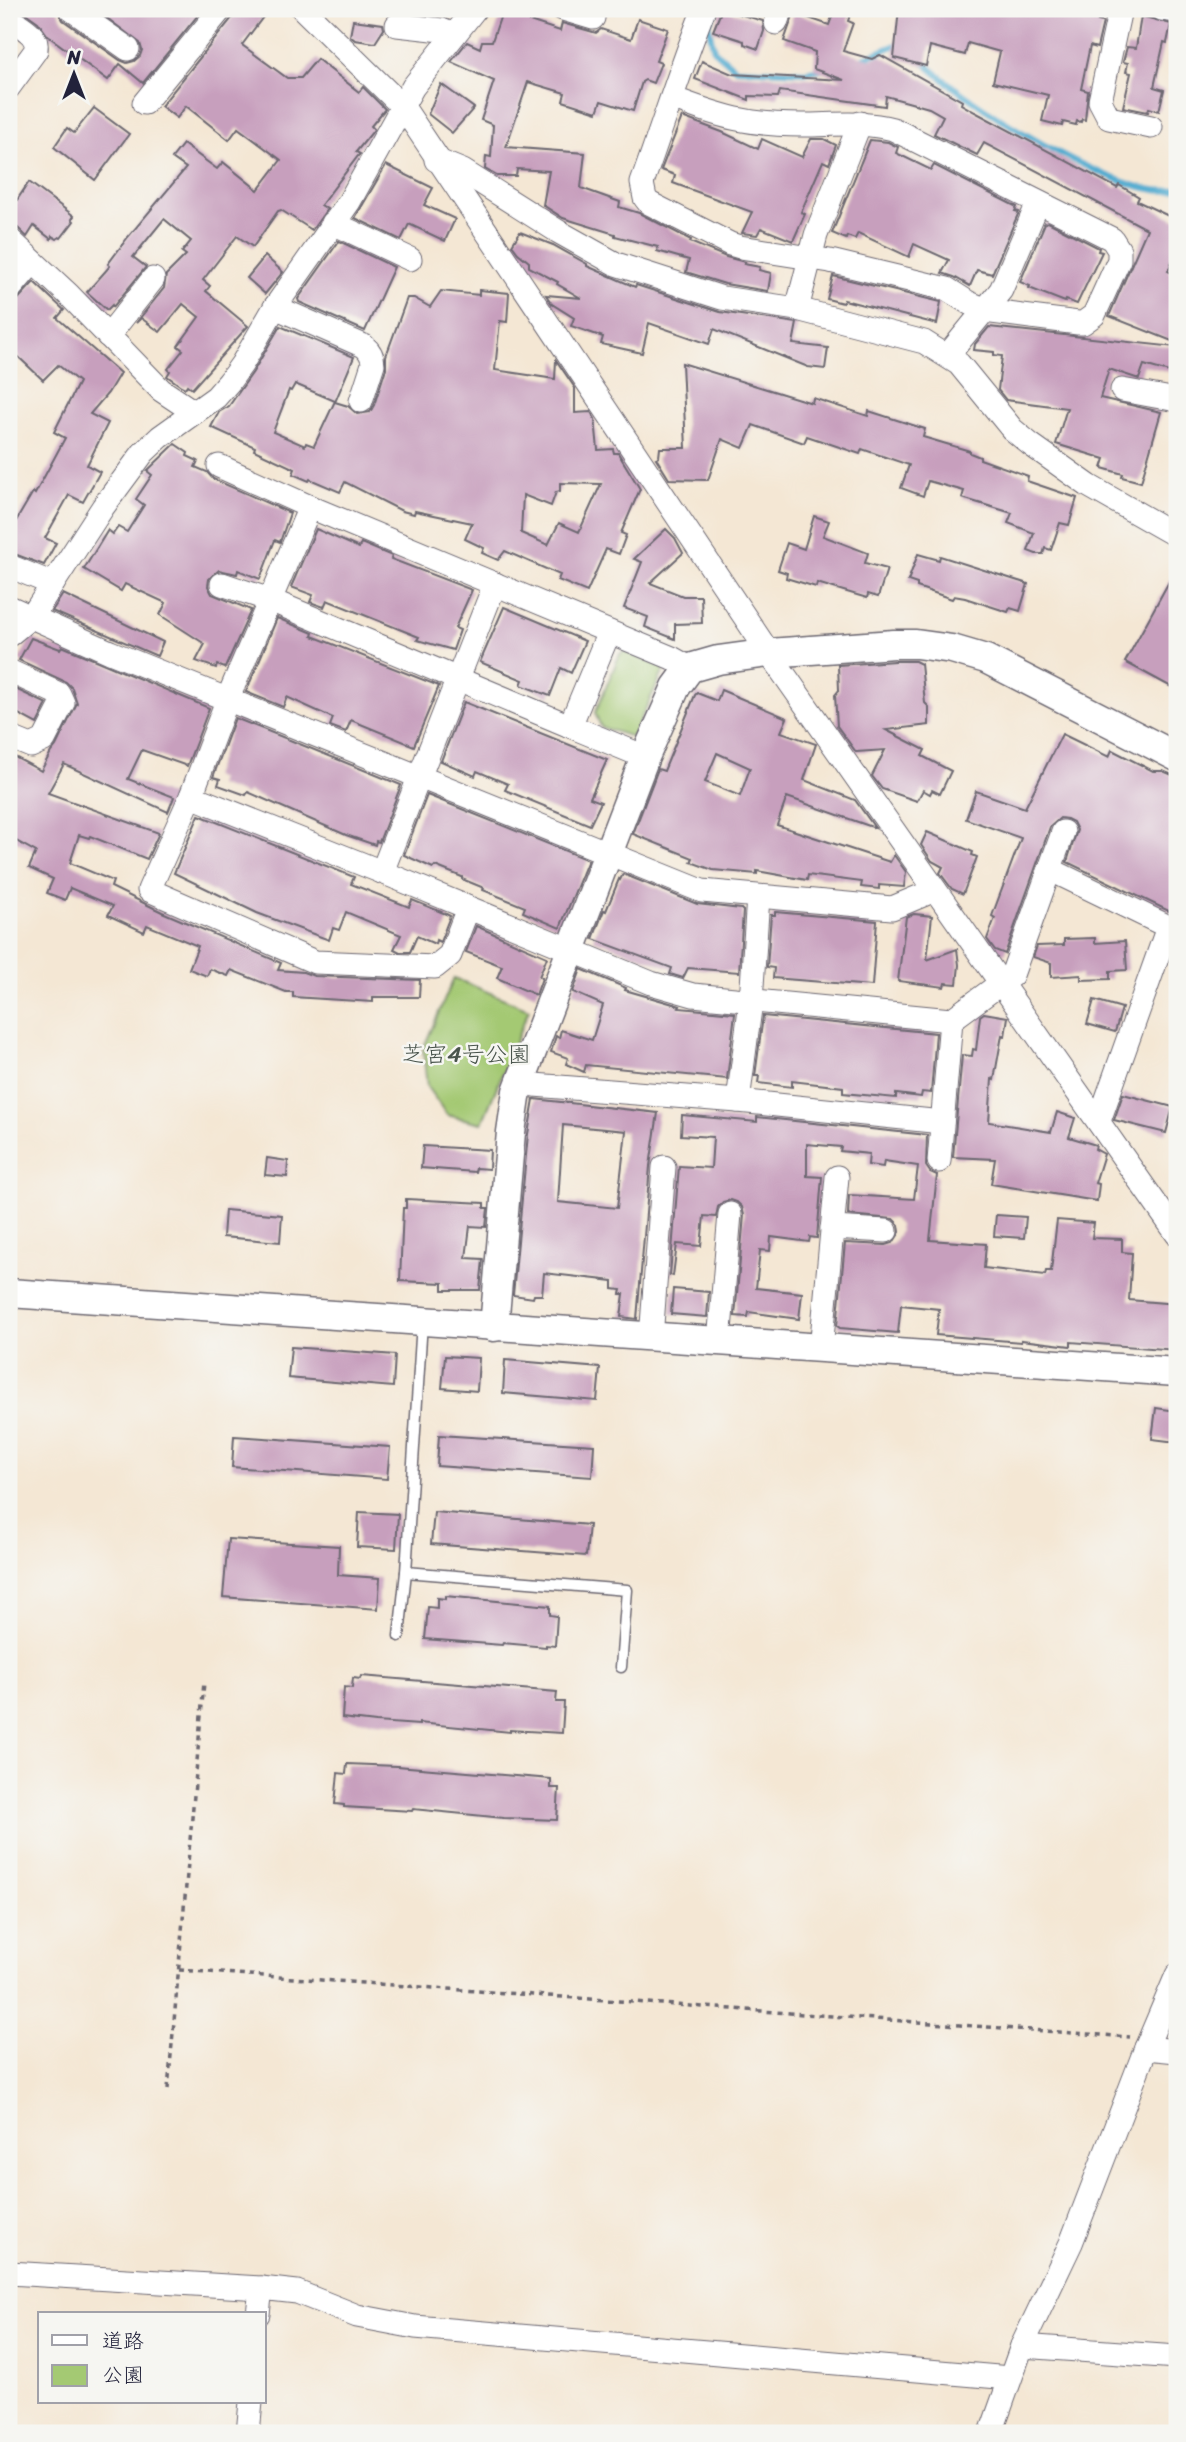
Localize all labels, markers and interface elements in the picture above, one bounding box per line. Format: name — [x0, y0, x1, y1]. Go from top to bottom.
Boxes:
north arrow — [38, 38, 108, 108]
text: N — [66, 41, 81, 74]
park label: 芝宮4号公園 — [401, 1034, 531, 1075]
legend — [38, 2312, 266, 2404]
text: 道路 — [102, 2322, 144, 2360]
text: 公園 — [102, 2356, 144, 2394]

